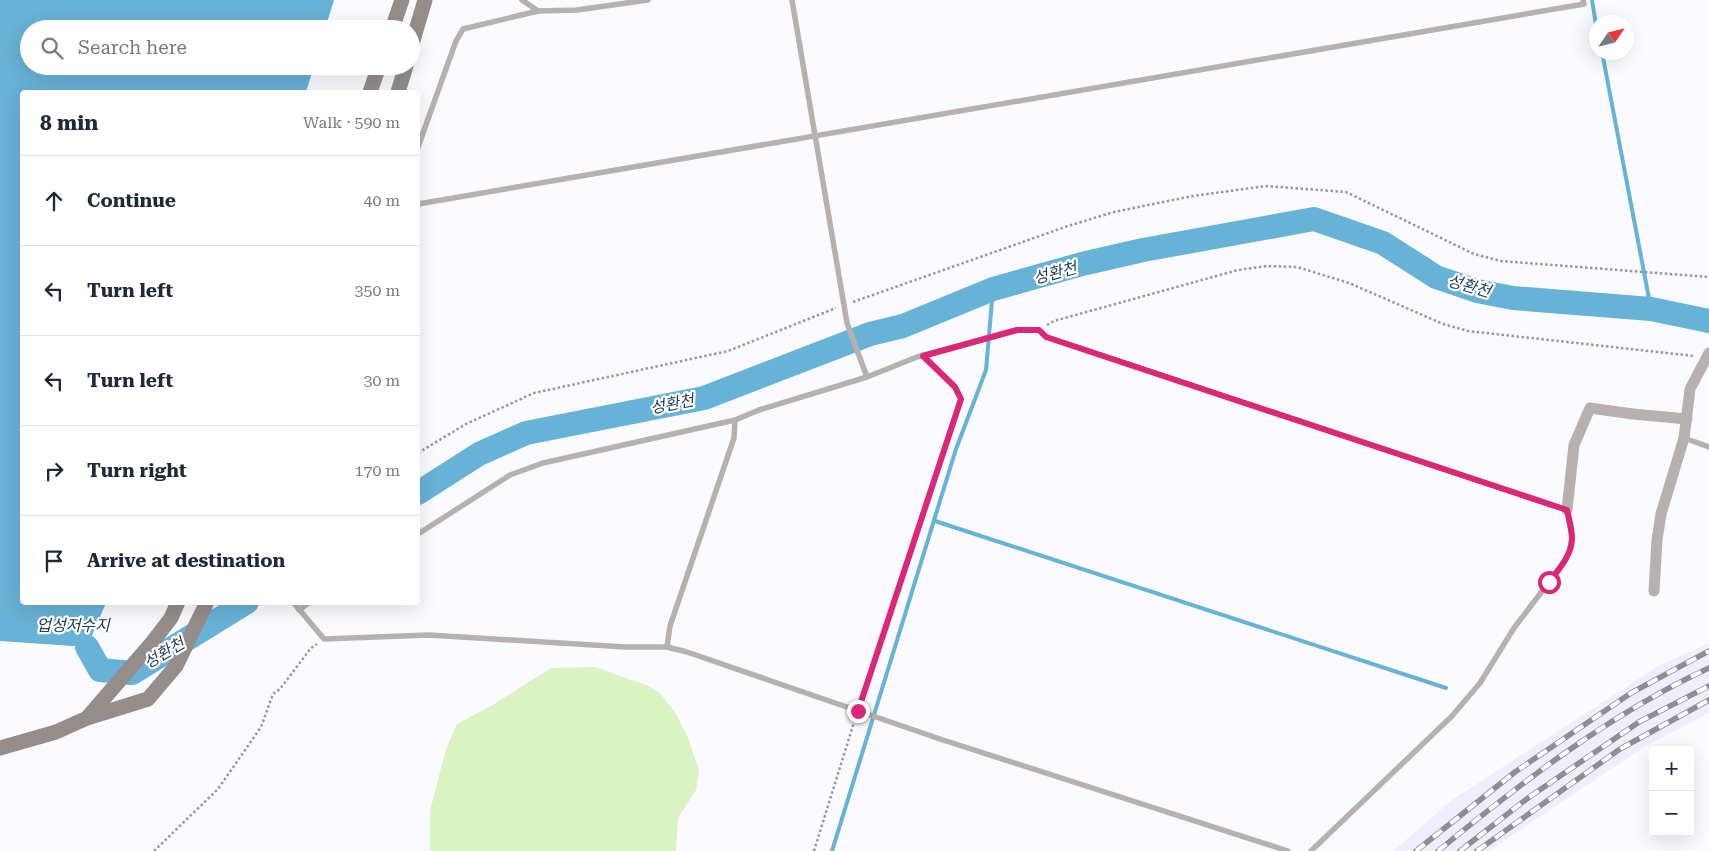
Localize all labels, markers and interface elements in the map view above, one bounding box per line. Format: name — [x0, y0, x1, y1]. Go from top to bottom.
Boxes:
north arrow — [1589, 15, 1634, 60]
search box — [20, 20, 420, 75]
icon: search — [38, 34, 66, 62]
text: Search here — [78, 36, 187, 59]
text: 8 min — [40, 111, 98, 135]
text: Walk · 590 m — [303, 113, 400, 132]
icon: ahead — [40, 187, 68, 215]
text: Continue — [87, 189, 176, 212]
text: 40 m — [363, 191, 400, 210]
water label: 성환천 — [1031, 258, 1081, 288]
water label: 성환천 — [1445, 271, 1495, 302]
icon: left — [40, 277, 68, 305]
text: Turn left — [87, 279, 173, 302]
text: 350 m — [354, 281, 400, 300]
icon: left — [40, 367, 68, 395]
text: Turn left — [87, 369, 173, 392]
text: 30 m — [363, 371, 400, 390]
water label: 성환천 — [649, 390, 698, 418]
icon: right — [40, 457, 68, 485]
text: Turn right — [87, 459, 187, 482]
text: 170 m — [354, 461, 400, 480]
icon: arrive — [40, 547, 68, 575]
text: Arrive at destination — [87, 549, 285, 572]
route start — [1538, 571, 1561, 594]
water label: 업성저수지 — [36, 616, 111, 635]
water label: 성환천 — [140, 632, 190, 673]
route end — [847, 700, 870, 723]
map controls — [1649, 746, 1694, 836]
button: + — [1649, 746, 1694, 791]
button: − — [1649, 791, 1694, 836]

